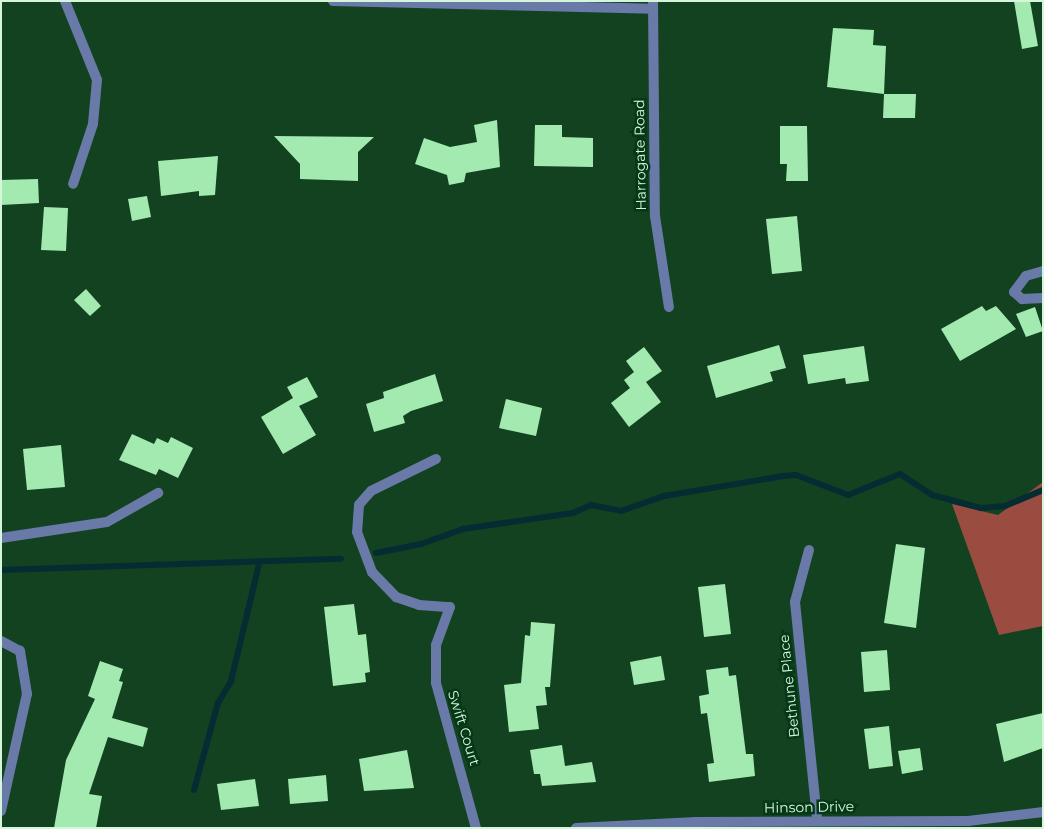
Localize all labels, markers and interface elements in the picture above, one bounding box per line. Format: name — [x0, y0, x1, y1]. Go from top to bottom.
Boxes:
street label: Harrogate Road — [631, 99, 649, 211]
street label: Bethune Place — [775, 634, 803, 738]
street label: Swift Court — [445, 688, 483, 768]
street label: Hinson Drive — [764, 798, 854, 816]

